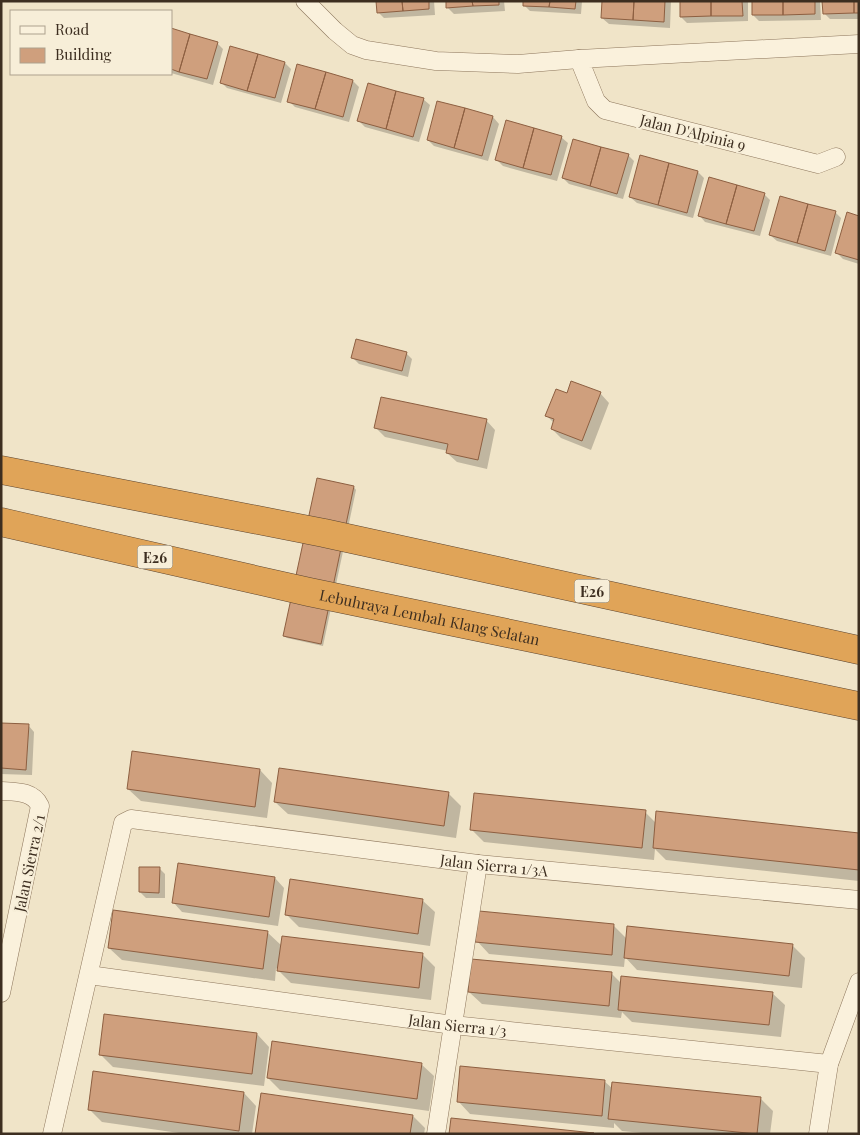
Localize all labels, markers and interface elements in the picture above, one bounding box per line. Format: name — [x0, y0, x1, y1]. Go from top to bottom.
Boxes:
legend — [10, 10, 172, 75]
text: Road — [55, 19, 89, 39]
text: Building — [55, 44, 112, 64]
street label: Jalan D'Alpinia 9 — [637, 109, 748, 155]
road number: E26 — [138, 546, 172, 568]
road number: E26 — [574, 580, 610, 602]
street label: Lebuhraya Lembah Klang Selatan — [318, 584, 542, 650]
street label: Jalan Sierra 2/1 — [9, 812, 49, 915]
street label: Jalan Sierra 1/3A — [438, 849, 549, 881]
street label: Jalan Sierra 1/3 — [406, 1009, 508, 1041]

